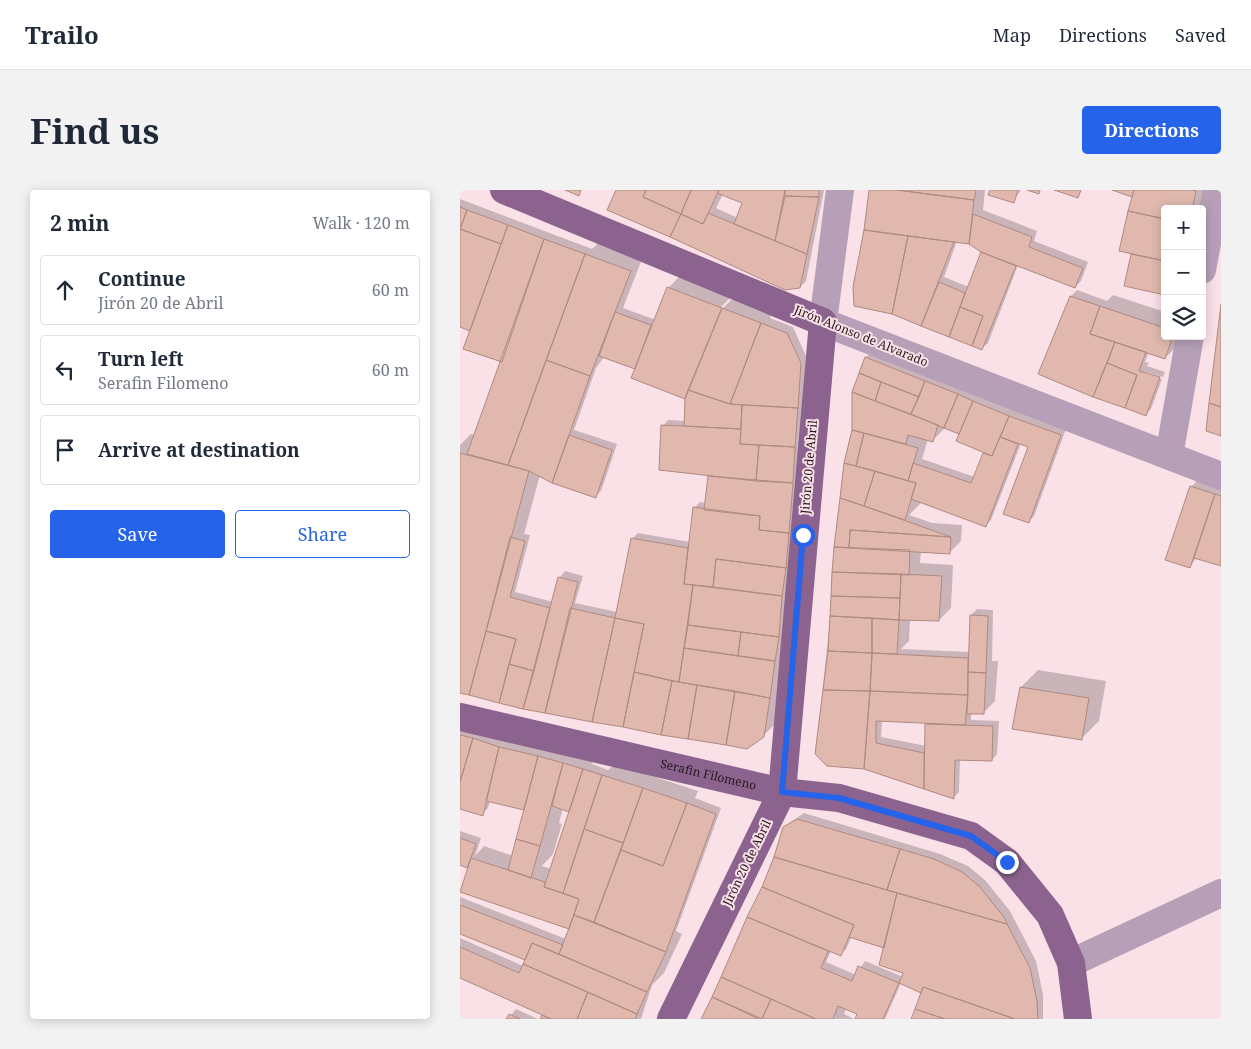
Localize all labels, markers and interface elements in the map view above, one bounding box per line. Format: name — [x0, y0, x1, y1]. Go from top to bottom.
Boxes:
text: Trailo — [25, 18, 99, 51]
text: Map — [993, 23, 1031, 47]
text: Directions — [1059, 23, 1147, 47]
text: Saved — [1175, 23, 1226, 47]
button: Directions — [1082, 106, 1221, 154]
text: Find us — [30, 107, 159, 154]
map controls — [1161, 205, 1206, 340]
button: + — [1161, 205, 1206, 250]
text: 2 min — [50, 209, 109, 237]
text: Walk · 120 m — [313, 212, 410, 234]
button: − — [1161, 250, 1206, 295]
text: Continue — [98, 266, 186, 292]
icon: ahead — [51, 276, 79, 304]
text: 60 m — [372, 279, 409, 301]
text: Jirón 20 de Abril — [98, 292, 223, 314]
button: layers — [1161, 295, 1206, 340]
street label: Jirón Alonso de Alvarado — [791, 300, 931, 370]
text: Turn left — [98, 346, 184, 372]
icon: left — [51, 356, 79, 384]
text: 60 m — [372, 359, 409, 381]
text: Serafin Filomeno — [98, 372, 229, 394]
street label: Jirón 20 de Abril — [796, 419, 821, 516]
icon: arrive — [51, 436, 79, 464]
text: Arrive at destination — [98, 437, 300, 463]
button: Save — [50, 510, 225, 558]
button: Share — [235, 510, 410, 558]
route start — [792, 524, 815, 547]
street label: Serafin Filomeno — [659, 755, 758, 794]
street label: Jirón 20 de Abril — [718, 817, 775, 910]
route end — [996, 851, 1019, 874]

